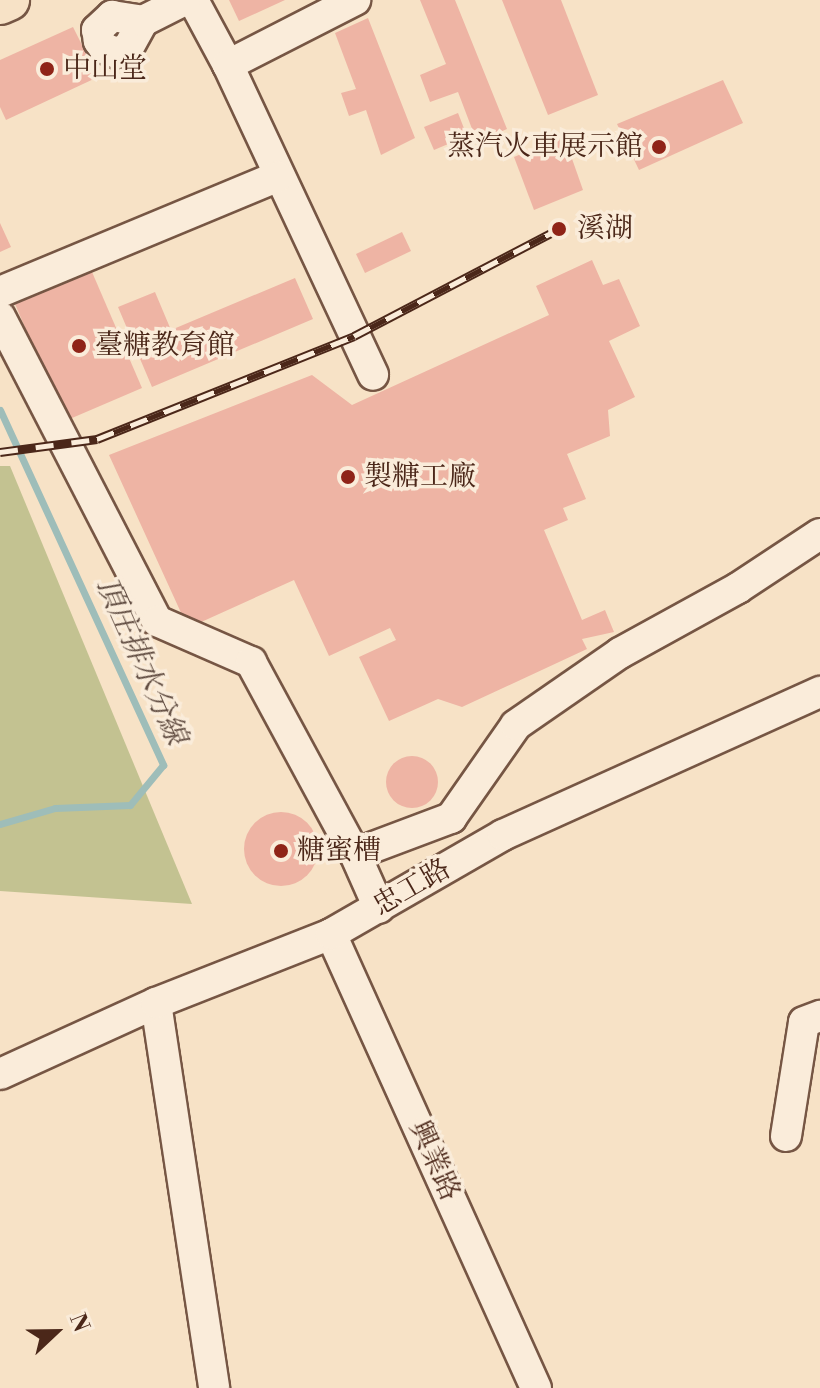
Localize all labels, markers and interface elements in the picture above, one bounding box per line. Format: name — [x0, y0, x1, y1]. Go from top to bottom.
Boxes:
place label: 中山堂 — [63, 52, 147, 86]
marker: 中山堂 — [38, 60, 56, 78]
place label: 蒸汽火車展示館 — [447, 130, 643, 164]
marker: 蒸汽火車展示館 — [650, 138, 668, 156]
place label: 溪湖 — [577, 212, 633, 246]
marker: 溪湖 — [548, 218, 570, 240]
place label: 臺糖教育館 — [95, 329, 235, 363]
marker: 臺糖教育館 — [70, 337, 88, 355]
place label: 製糖工廠 — [364, 460, 476, 494]
marker: 製糖工廠 — [339, 468, 357, 486]
water label: 頂庄排水分線 — [88, 571, 194, 751]
place label: 糖蜜槽 — [297, 834, 381, 868]
marker: 糖蜜槽 — [272, 842, 290, 860]
street label: 忠工路 — [367, 852, 457, 924]
street label: 興業路 — [402, 1116, 466, 1206]
north arrow — [16, 1292, 96, 1372]
text: N — [63, 1310, 94, 1336]

